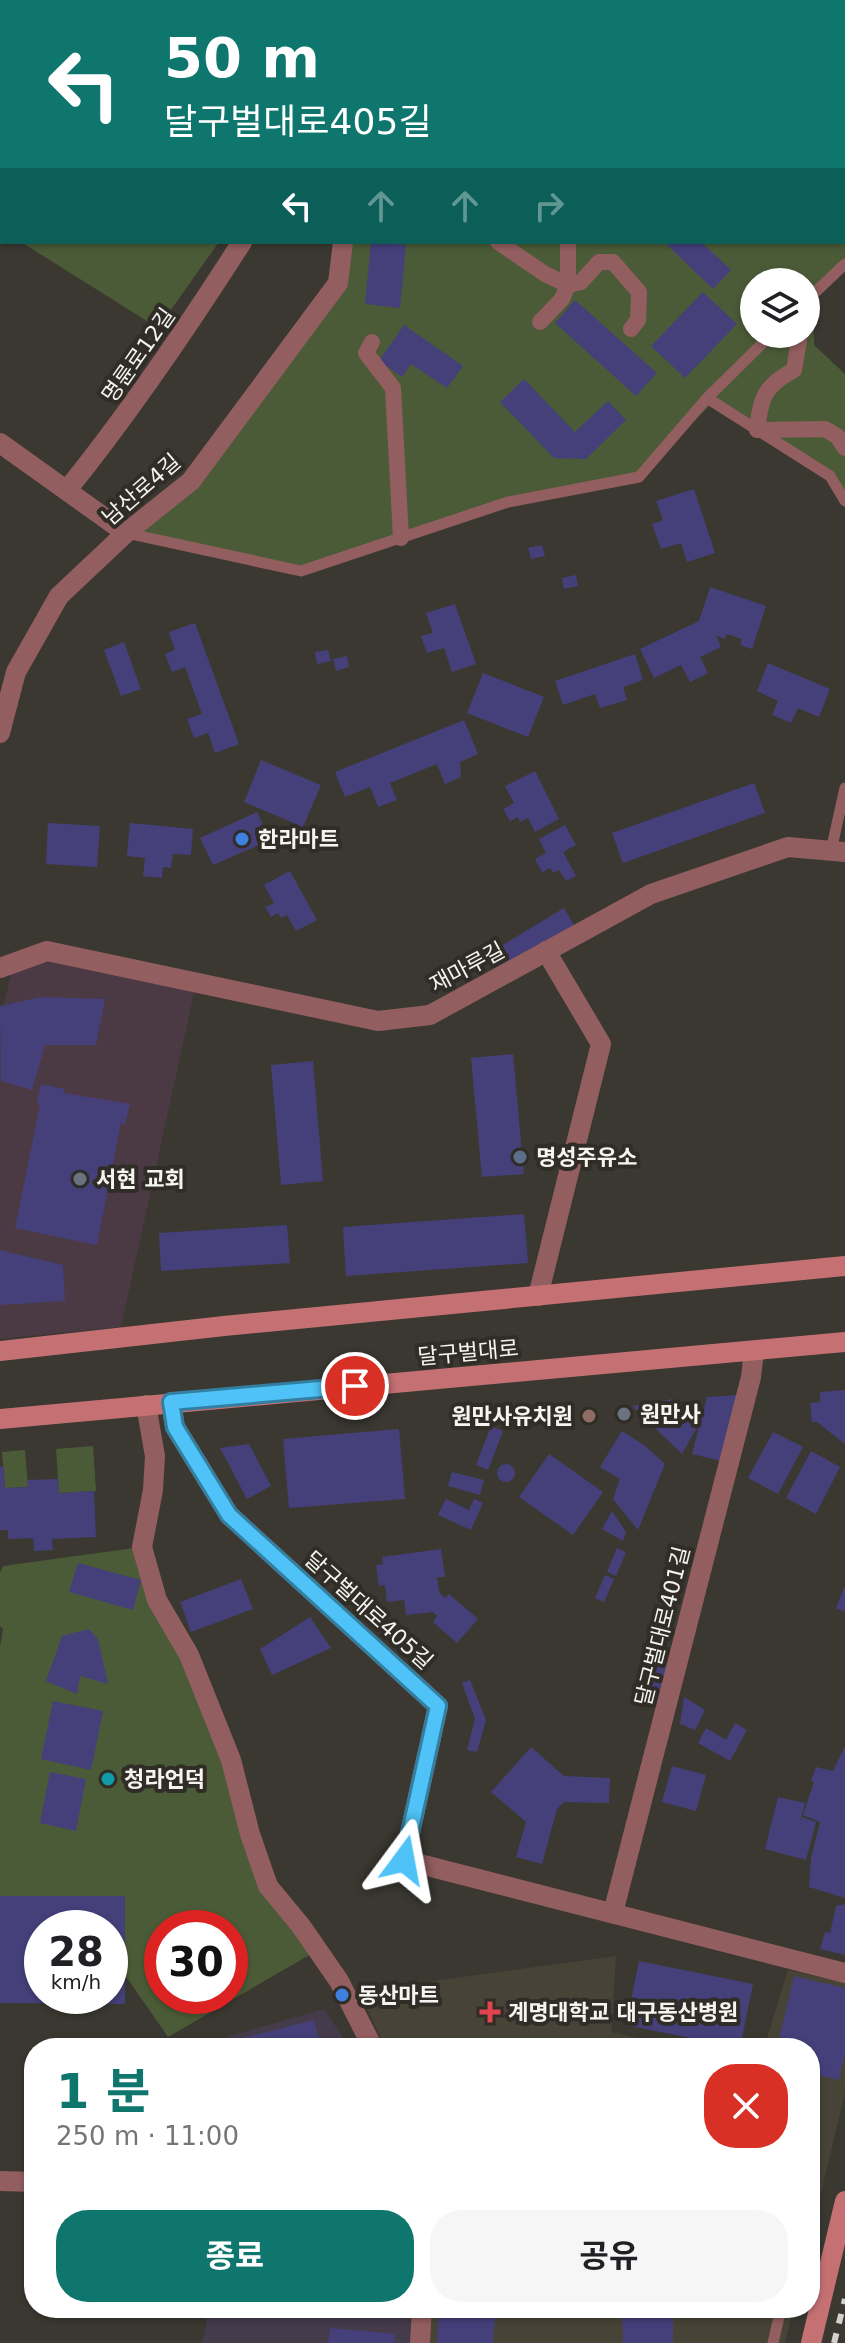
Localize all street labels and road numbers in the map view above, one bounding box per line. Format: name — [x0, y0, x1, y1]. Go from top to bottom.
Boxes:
street label: 명륜로12길 — [97, 303, 180, 407]
street label: 남산로4길 — [97, 449, 185, 530]
street label: 재마루길 — [426, 937, 509, 997]
street label: 달구벌대로 — [417, 1336, 520, 1369]
street label: 달구벌대로401길 — [631, 1544, 694, 1708]
street label: 달구벌대로405길 — [300, 1546, 438, 1674]

